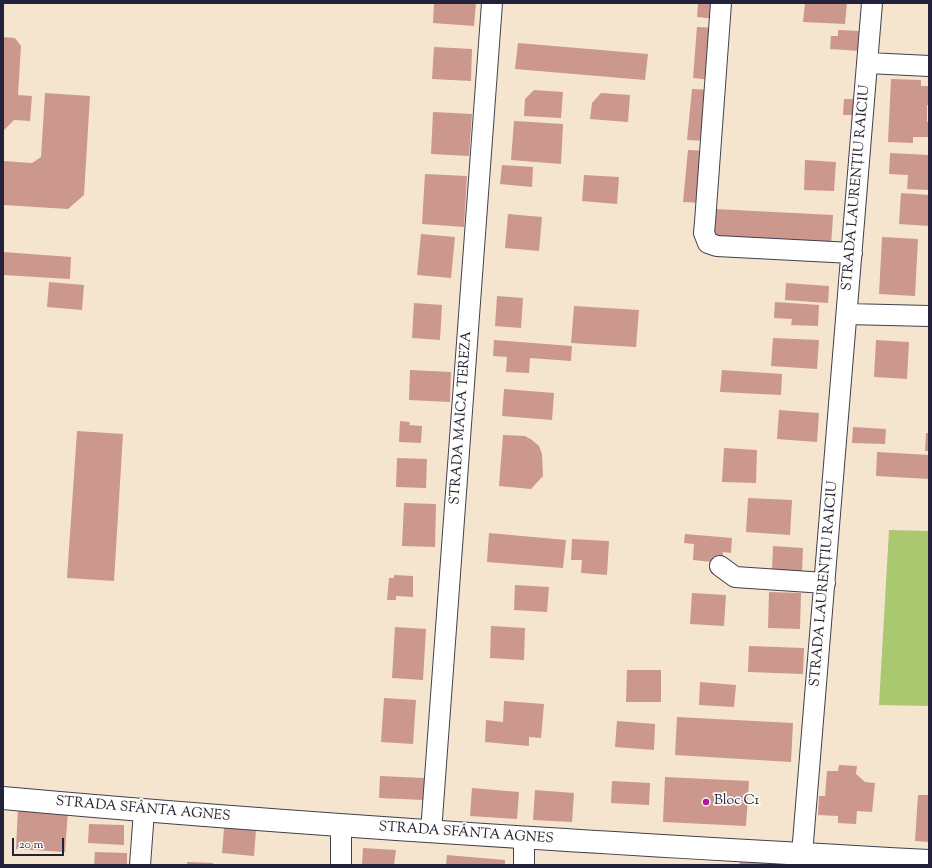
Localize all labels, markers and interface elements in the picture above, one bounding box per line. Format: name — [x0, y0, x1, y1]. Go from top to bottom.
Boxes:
street label: STRADA LAURENȚIU RAICIU — [840, 84, 874, 292]
street label: STRADA MAICA TEREZA — [448, 330, 476, 506]
street label: STRADA LAURENȚIU RAICIU — [808, 480, 842, 688]
street label: STRADA SFÂNTA AGNES — [55, 794, 231, 826]
place label: Bloc C1 — [714, 794, 759, 810]
marker: Bloc C1 — [701, 797, 711, 807]
street label: STRADA SFÂNTA AGNES — [378, 820, 554, 848]
scale bar — [14, 830, 66, 856]
text: 20 m — [19, 836, 43, 854]

